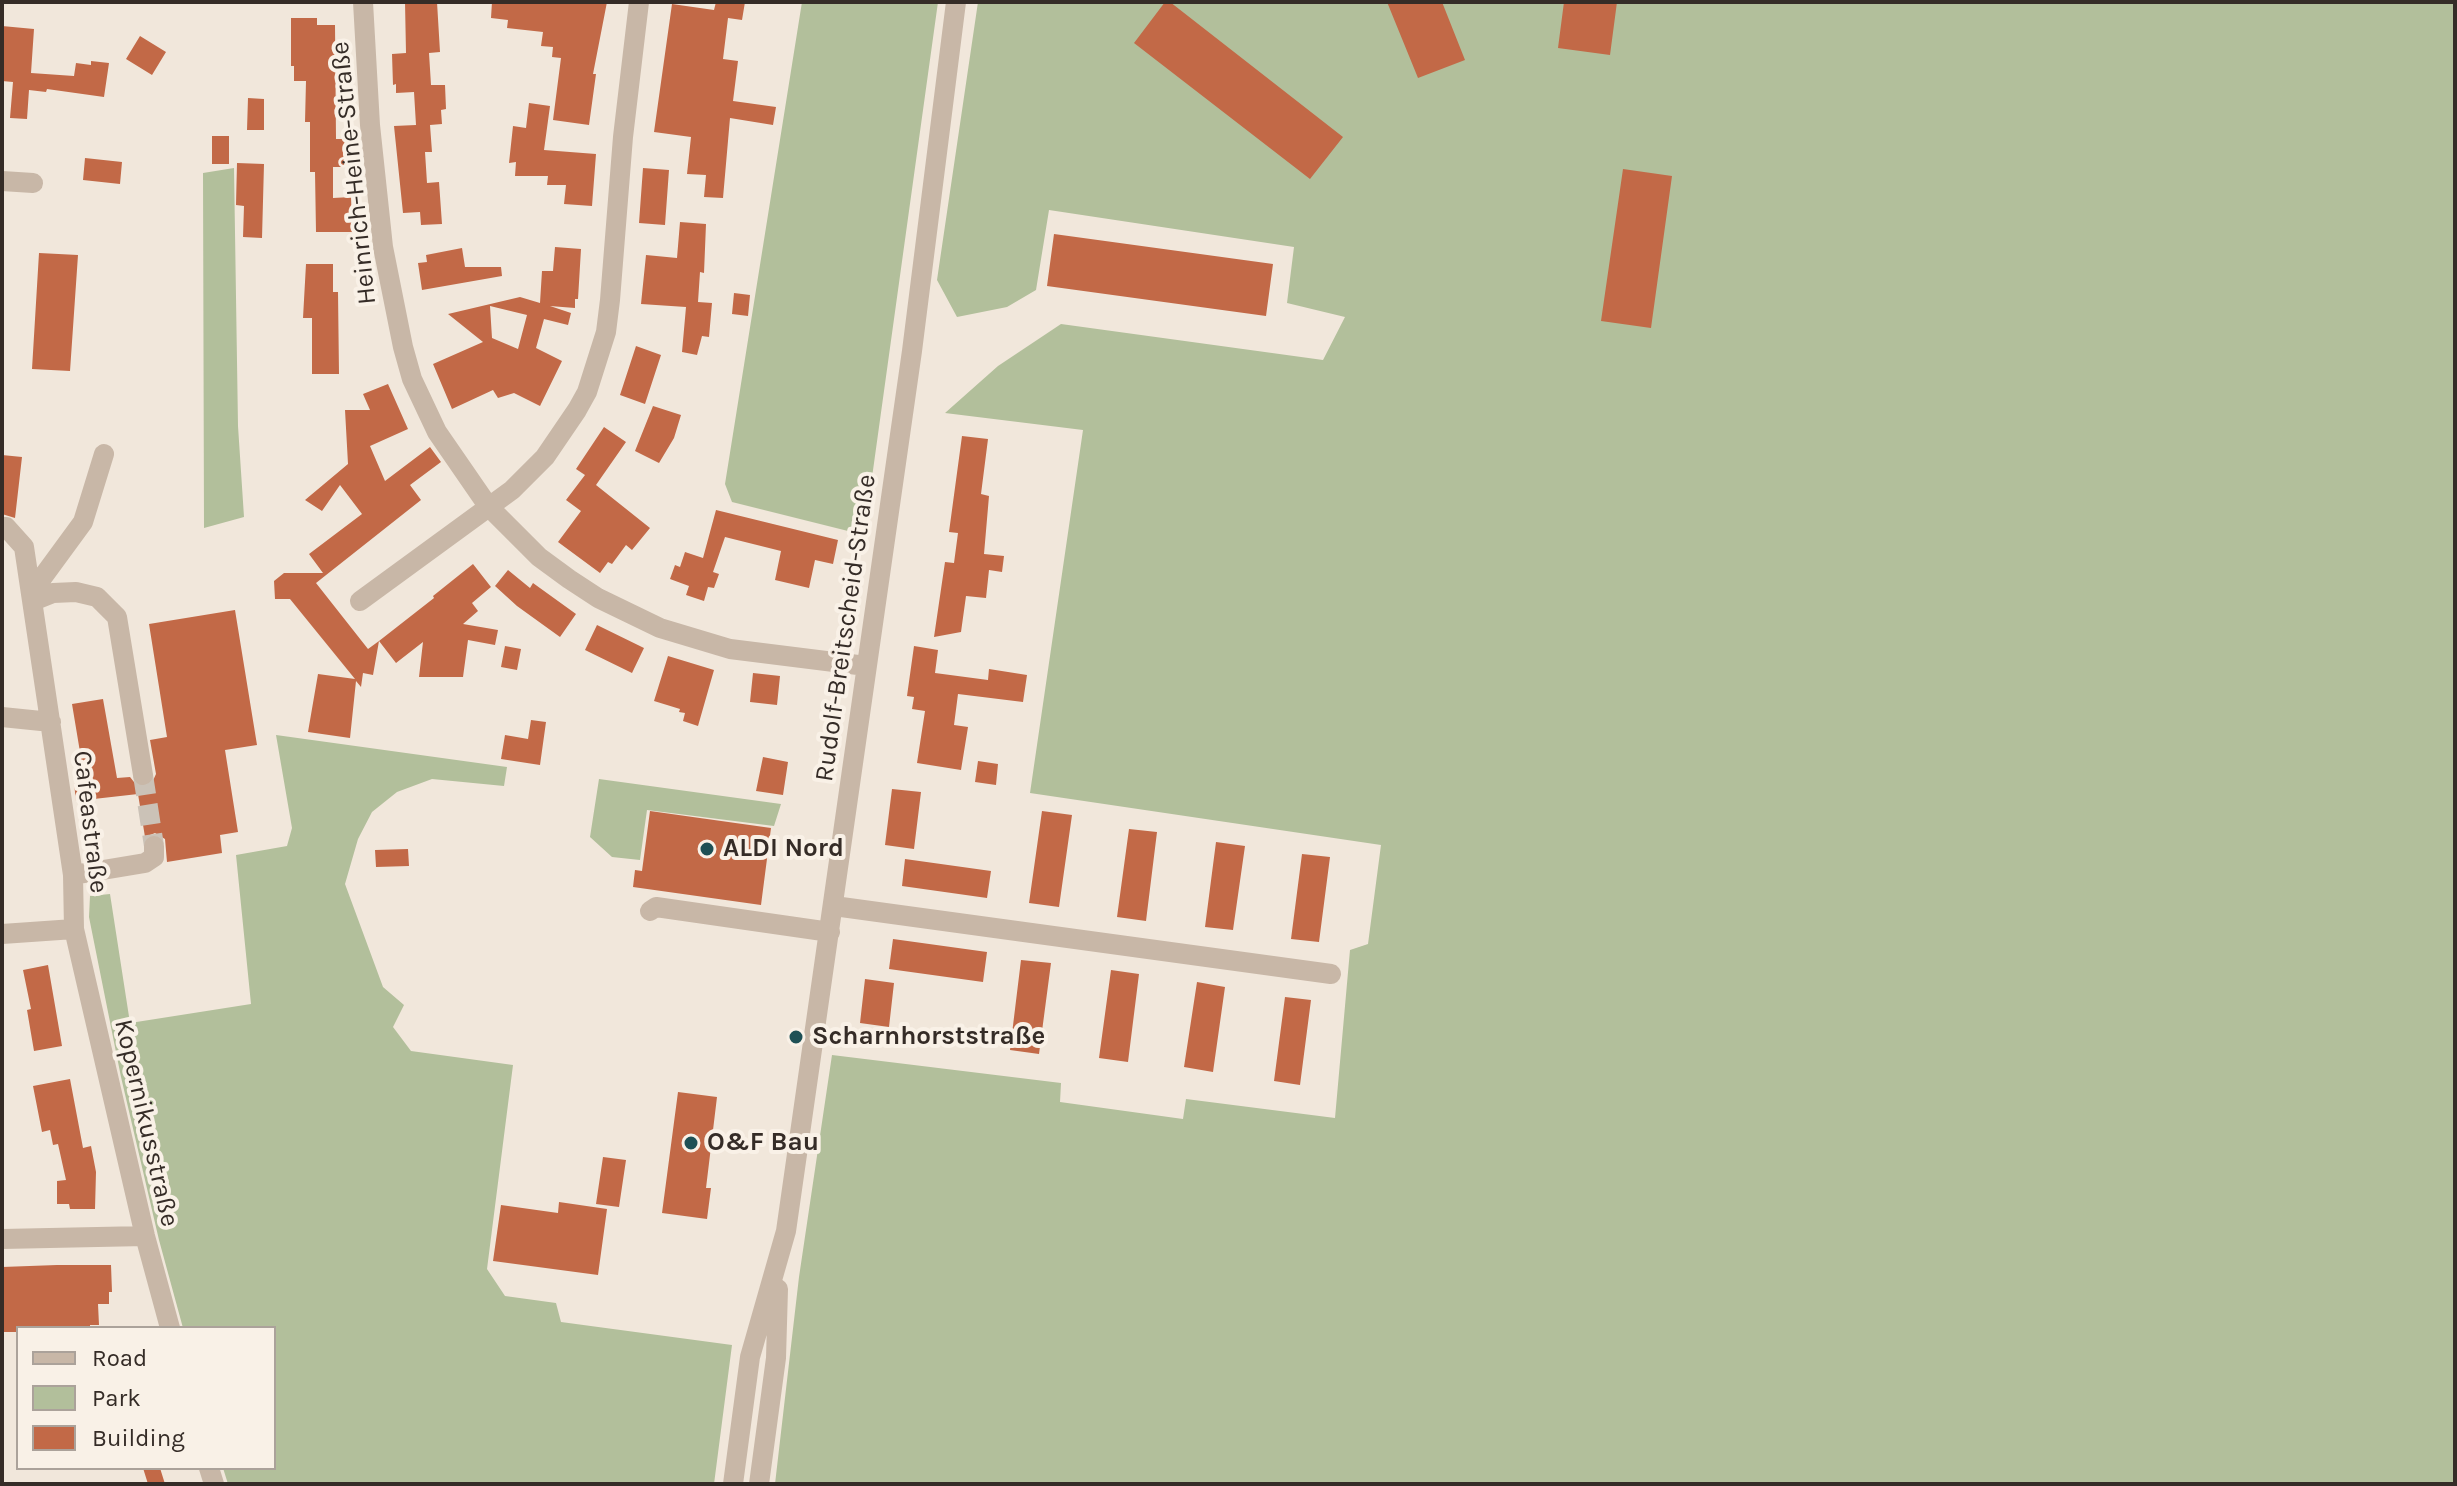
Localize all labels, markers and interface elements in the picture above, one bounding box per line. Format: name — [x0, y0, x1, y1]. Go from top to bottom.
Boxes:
street label: Heinrich-Heine-Straße — [325, 40, 383, 306]
street label: Rudolf-Breitscheid-Straße — [809, 472, 883, 784]
street label: Cafeastraße — [66, 749, 114, 895]
place label: ALDI Nord — [723, 833, 844, 865]
marker: ALDI Nord — [698, 840, 716, 858]
street label: Kopernikusstraße — [107, 1016, 185, 1230]
place label: Scharnhorststraße — [812, 1021, 1045, 1053]
marker: Scharnhorststraße — [787, 1028, 805, 1046]
place label: O&F Bau — [707, 1127, 819, 1159]
marker: O&F Bau — [682, 1134, 700, 1152]
legend — [16, 1326, 276, 1470]
text: Road — [92, 1344, 147, 1372]
text: Park — [92, 1384, 141, 1412]
text: Building — [92, 1424, 185, 1452]

